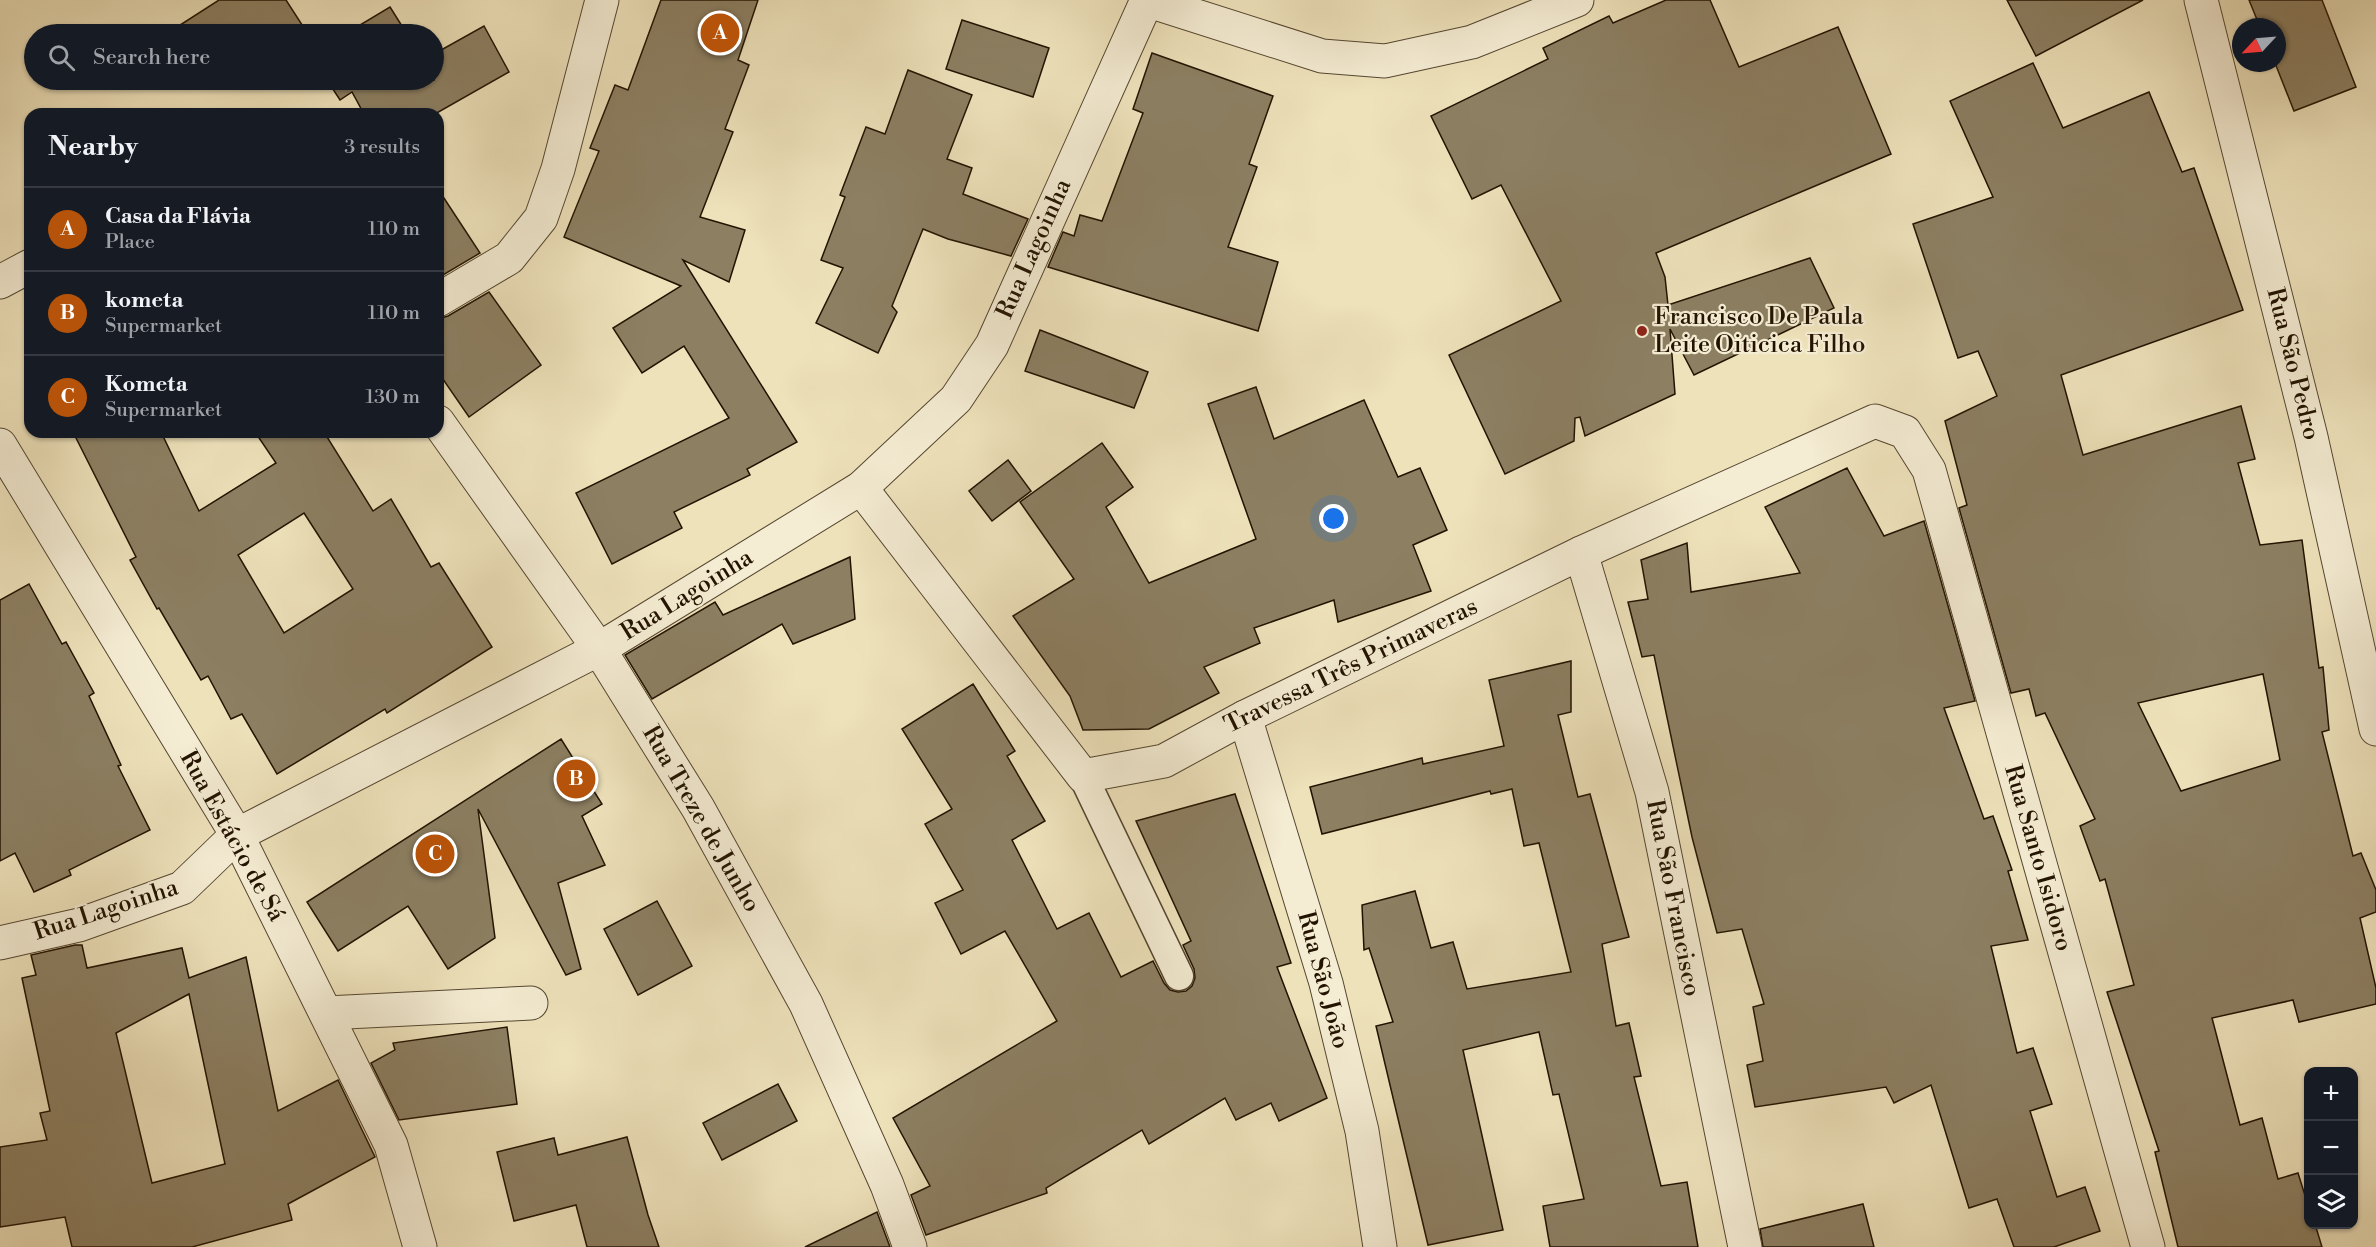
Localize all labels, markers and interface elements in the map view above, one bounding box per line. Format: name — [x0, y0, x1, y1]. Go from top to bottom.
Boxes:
pin: A — [700, 10, 740, 56]
north arrow — [2232, 18, 2286, 72]
search box — [24, 24, 444, 90]
icon: search — [45, 41, 78, 74]
text: Search here — [93, 44, 210, 71]
text: Nearby — [48, 131, 138, 163]
text: 3 results — [344, 135, 420, 160]
street label: Rua Lagoinha — [990, 174, 1079, 324]
text: Casa da Flávia — [105, 203, 251, 230]
text: A — [60, 217, 75, 242]
text: 110 m — [368, 217, 420, 242]
text: Place — [105, 230, 155, 255]
street label: Rua São Pedro — [2260, 285, 2326, 443]
text: kometa — [105, 287, 183, 314]
text: B — [60, 301, 75, 326]
text: 110 m — [368, 301, 420, 326]
place label: Francisco De Paula Leite Oiticica Filho — [1654, 302, 1865, 360]
text: Supermarket — [105, 314, 222, 339]
marker: Francisco De Paula Leite Oiticica Filho — [1635, 324, 1649, 338]
text: Kometa — [105, 371, 188, 398]
text: C — [60, 385, 75, 410]
text: 130 m — [365, 385, 420, 410]
text: Supermarket — [105, 398, 222, 423]
your location — [1319, 504, 1348, 533]
street label: Rua Lagoinha — [615, 542, 759, 647]
street label: Travessa Três Primaveras — [1219, 592, 1483, 740]
street label: Rua Treze de Junho — [635, 720, 767, 918]
street label: Rua Estácio de Sá — [173, 745, 292, 927]
pin: B — [556, 756, 596, 802]
street label: Rua Santo Isidoro — [1997, 761, 2079, 955]
street label: Rua São Francisco — [1639, 797, 1707, 999]
pin: C — [416, 832, 454, 876]
street label: Rua Lagoinha — [30, 872, 183, 947]
street label: Rua São João — [1290, 908, 1356, 1052]
map controls — [2304, 1067, 2358, 1229]
button: + — [2304, 1067, 2358, 1121]
button: − — [2304, 1121, 2358, 1175]
button: layers — [2304, 1175, 2358, 1229]

